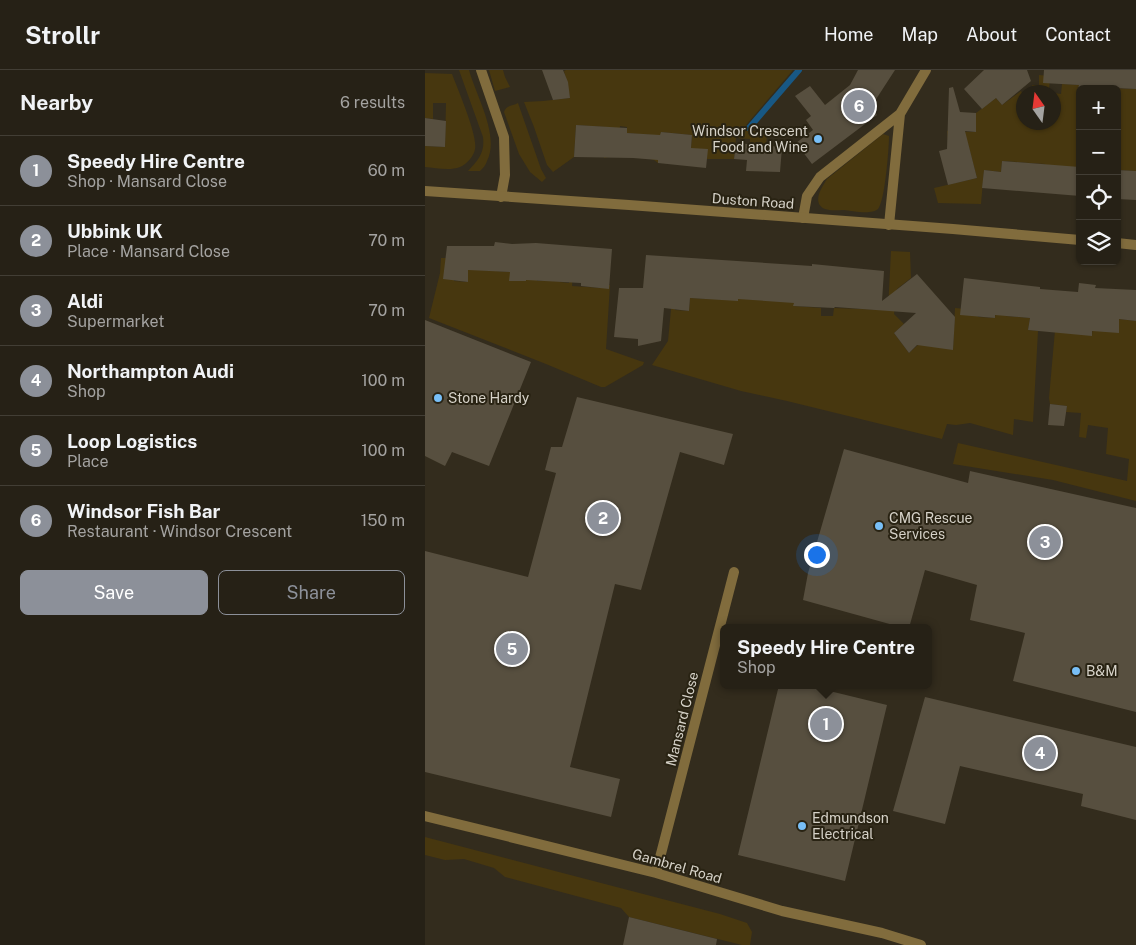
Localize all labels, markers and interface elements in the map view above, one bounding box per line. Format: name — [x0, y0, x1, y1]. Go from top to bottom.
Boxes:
text: Strollr — [25, 21, 100, 49]
text: Home — [824, 24, 874, 45]
text: Map — [902, 24, 938, 45]
text: About — [966, 24, 1017, 45]
text: Contact — [1045, 24, 1111, 45]
north arrow — [1016, 85, 1061, 130]
map controls — [1076, 85, 1121, 265]
button: + — [1076, 85, 1121, 130]
pin: 6 — [843, 87, 875, 125]
text: Nearby — [20, 90, 93, 115]
text: 6 results — [340, 93, 405, 112]
place label: Windsor Crescent Food and Wine — [692, 123, 808, 155]
button: − — [1076, 130, 1121, 175]
marker: Windsor Crescent Food and Wine — [812, 133, 824, 145]
text: Speedy Hire Centre — [67, 150, 245, 172]
text: 1 — [33, 161, 39, 180]
text: 60 m — [368, 161, 405, 180]
text: Shop · Mansard Close — [67, 172, 227, 191]
button: locate — [1076, 175, 1121, 220]
street label: Duston Road — [711, 190, 795, 212]
text: Ubbink UK — [67, 220, 163, 242]
button: layers — [1076, 220, 1121, 265]
text: 2 — [31, 231, 41, 250]
text: 70 m — [368, 231, 405, 250]
text: Place · Mansard Close — [67, 242, 230, 261]
text: Aldi — [67, 290, 103, 312]
text: 3 — [31, 301, 41, 320]
text: 70 m — [368, 301, 405, 320]
text: Supermarket — [67, 312, 164, 331]
text: Northampton Audi — [67, 360, 234, 382]
text: 4 — [31, 371, 41, 390]
text: 100 m — [361, 371, 405, 390]
text: Shop — [67, 382, 106, 401]
place label: Stone Hardy — [448, 390, 530, 406]
marker: Stone Hardy — [432, 392, 444, 404]
text: Loop Logistics — [67, 430, 197, 452]
text: 5 — [31, 441, 41, 460]
text: 100 m — [361, 441, 405, 460]
text: Place — [67, 452, 109, 471]
pin: 2 — [587, 499, 619, 537]
text: Windsor Fish Bar — [67, 500, 220, 522]
place label: CMG Rescue Services — [889, 510, 973, 542]
text: 6 — [31, 511, 41, 530]
text: 150 m — [361, 511, 405, 530]
marker: CMG Rescue Services — [873, 520, 885, 532]
text: Restaurant · Windsor Crescent — [67, 522, 292, 541]
pin: 3 — [1029, 523, 1061, 561]
your location — [804, 542, 830, 568]
button: Save — [20, 570, 208, 615]
button: Share — [218, 570, 405, 615]
popup — [720, 624, 932, 689]
pin: 5 — [496, 630, 528, 668]
text: Speedy Hire Centre — [737, 636, 915, 658]
text: Shop — [737, 658, 776, 677]
place label: B&M — [1086, 663, 1118, 679]
marker: B&M — [1070, 665, 1082, 677]
street label: Mansard Close — [663, 670, 701, 768]
pin: 1 — [810, 705, 842, 743]
pin: 4 — [1024, 734, 1056, 772]
place label: Edmundson Electrical — [812, 810, 889, 842]
marker: Edmundson Electrical — [796, 820, 808, 832]
street label: Gambrel Road — [630, 846, 724, 886]

